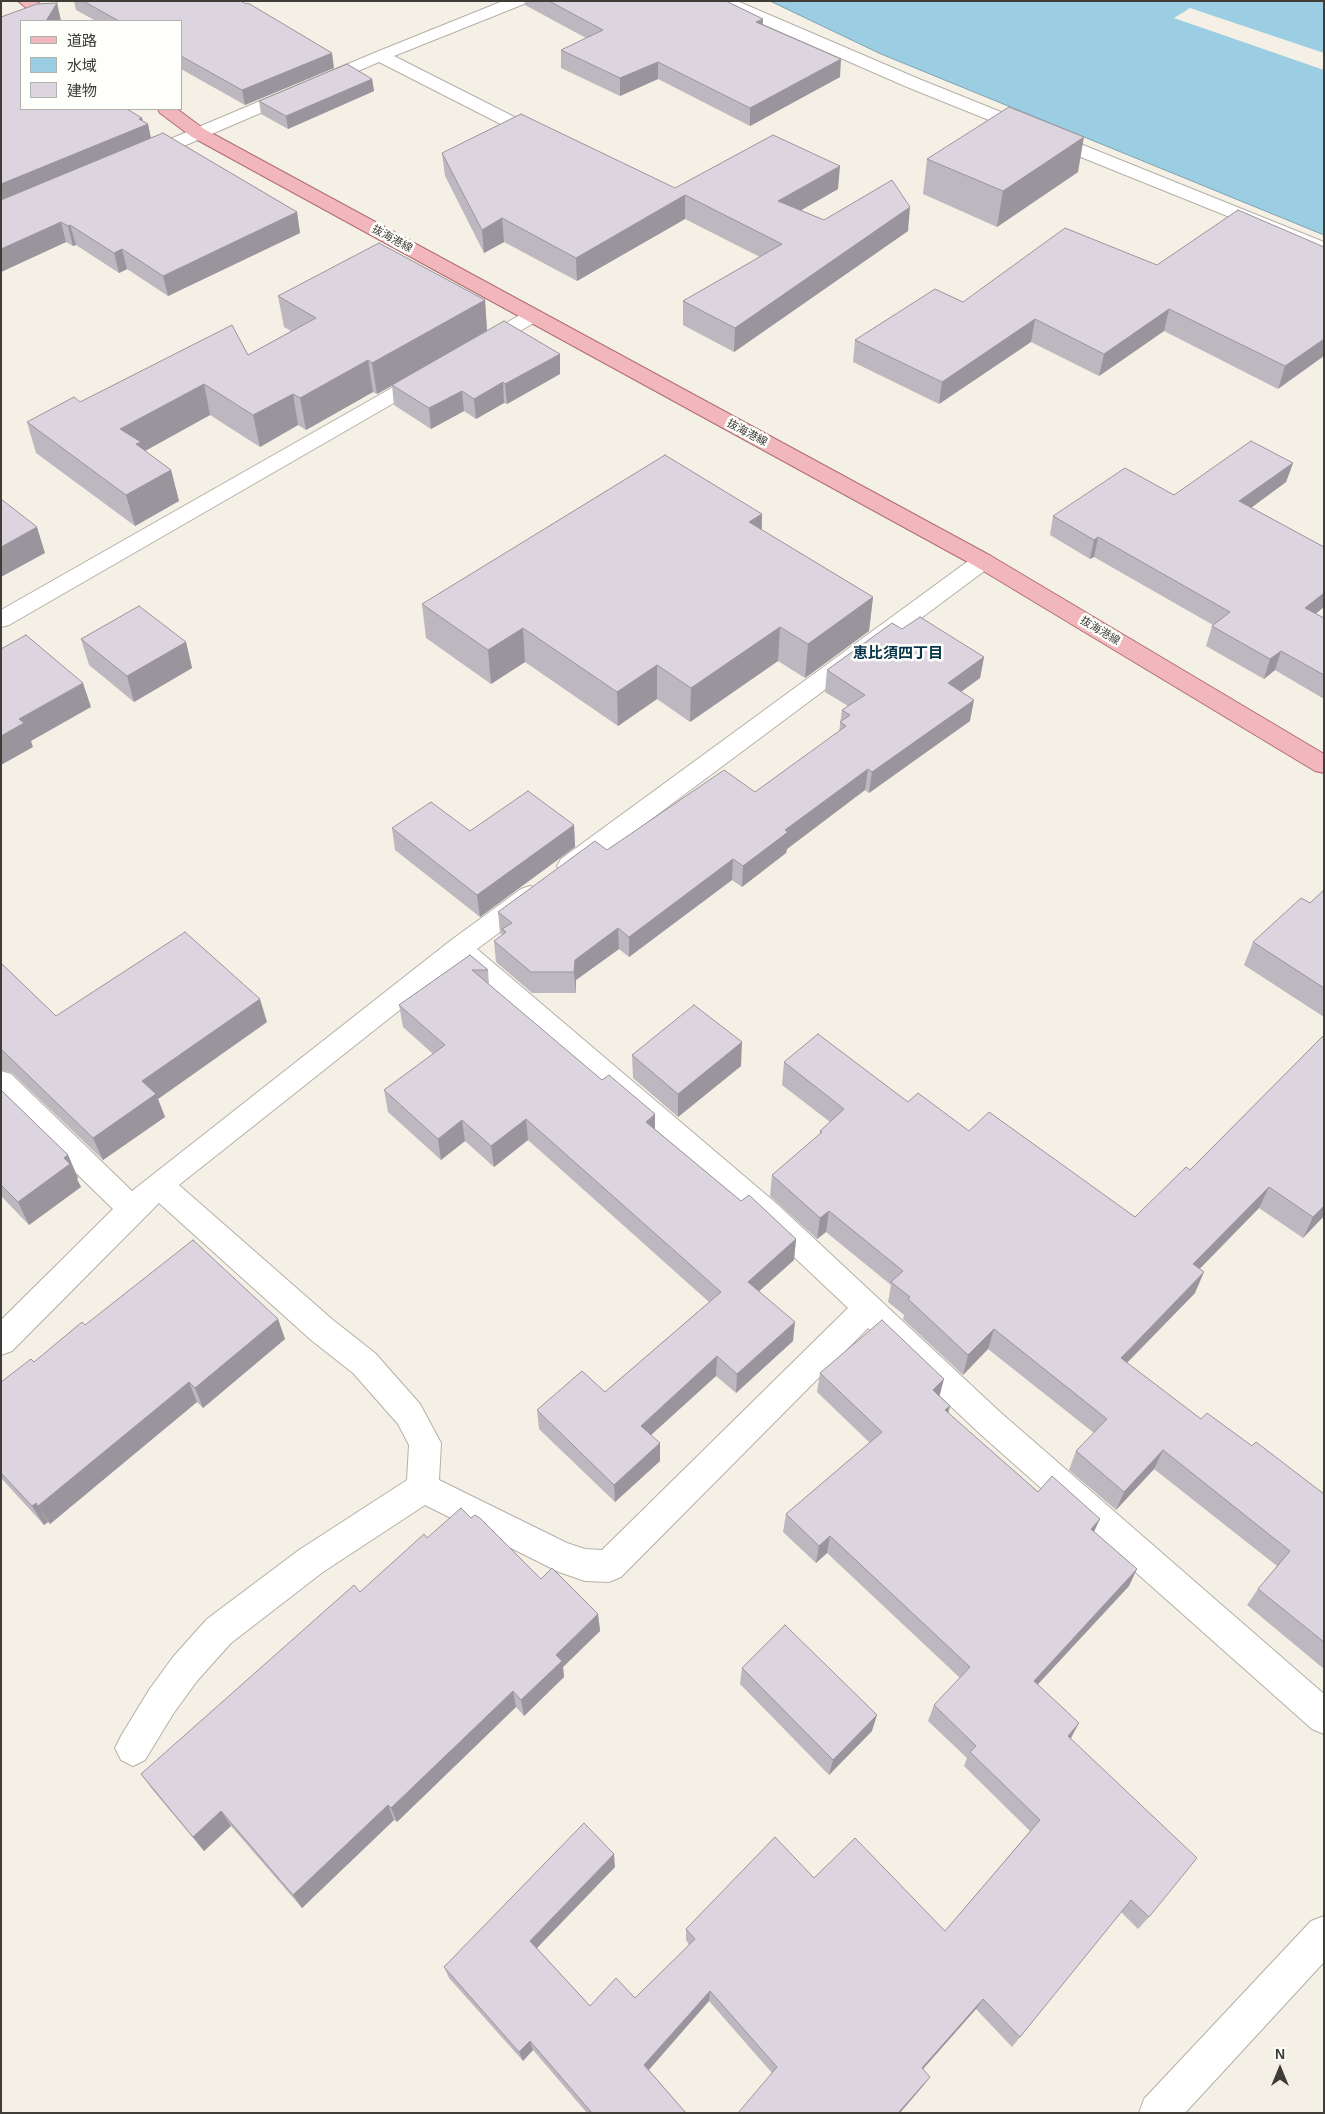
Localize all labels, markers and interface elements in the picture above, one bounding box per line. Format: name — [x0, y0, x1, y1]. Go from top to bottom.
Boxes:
legend — [20, 20, 182, 110]
text: 道路 — [67, 32, 97, 49]
text: 水域 — [67, 57, 97, 74]
text: 建物 — [67, 82, 97, 99]
street label: 抜海港線 — [370, 223, 414, 255]
street label: 抜海港線 — [724, 417, 770, 449]
street label: 抜海港線 — [1078, 614, 1122, 648]
district label: 恵比須四丁目 — [853, 645, 943, 663]
north arrow — [1255, 2044, 1305, 2094]
text: N — [1275, 2046, 1285, 2062]

